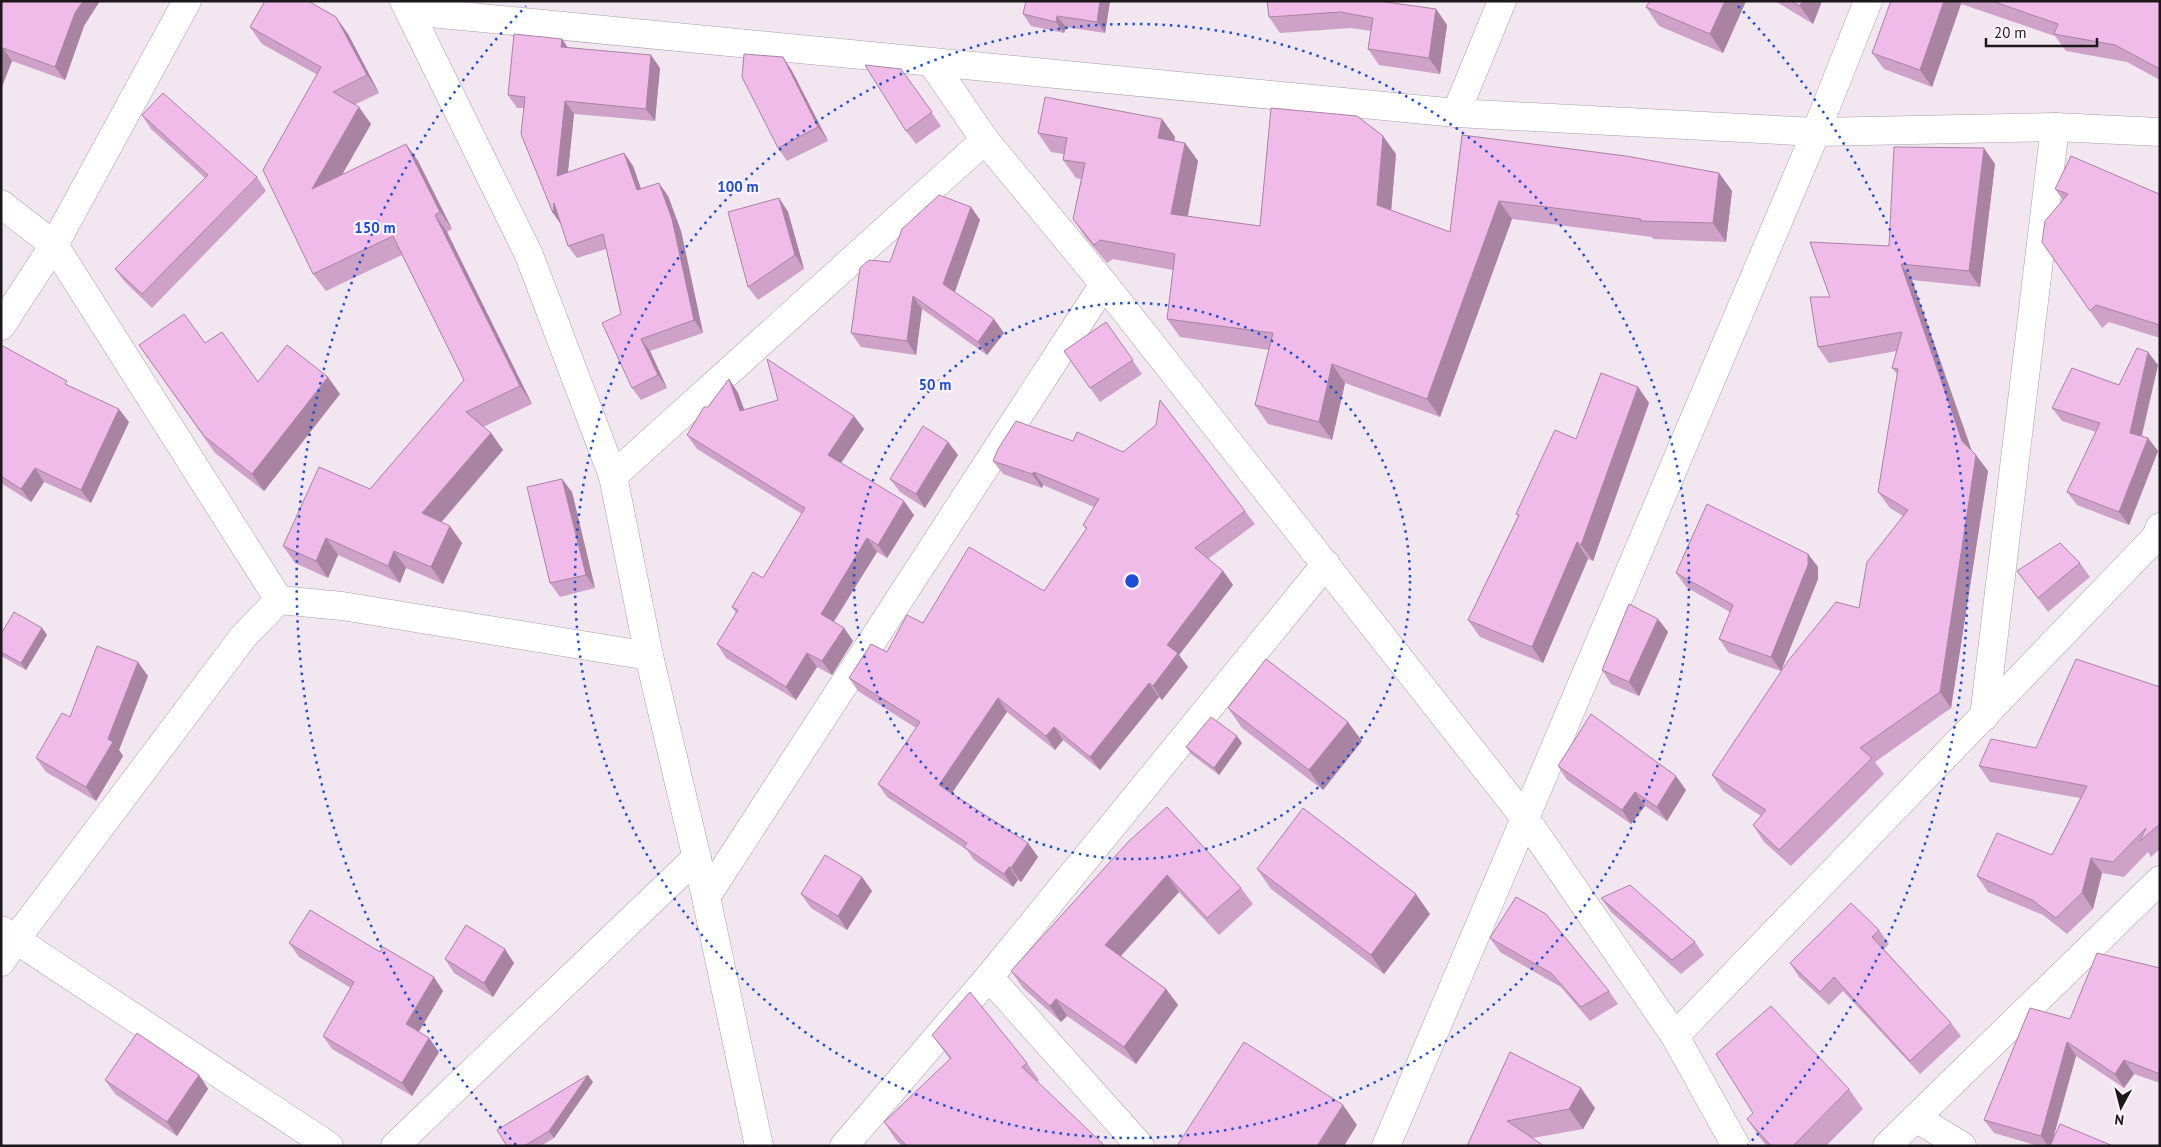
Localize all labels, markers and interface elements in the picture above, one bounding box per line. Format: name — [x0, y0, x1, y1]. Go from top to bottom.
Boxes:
scale bar — [1986, 15, 2097, 47]
text: 20 m — [1994, 23, 2027, 42]
text: 100 m — [717, 177, 759, 196]
text: 150 m — [354, 218, 396, 237]
text: 50 m — [919, 375, 951, 394]
centre of rings — [1123, 572, 1141, 590]
north arrow — [2096, 1082, 2146, 1132]
text: N — [2114, 1110, 2125, 1129]

